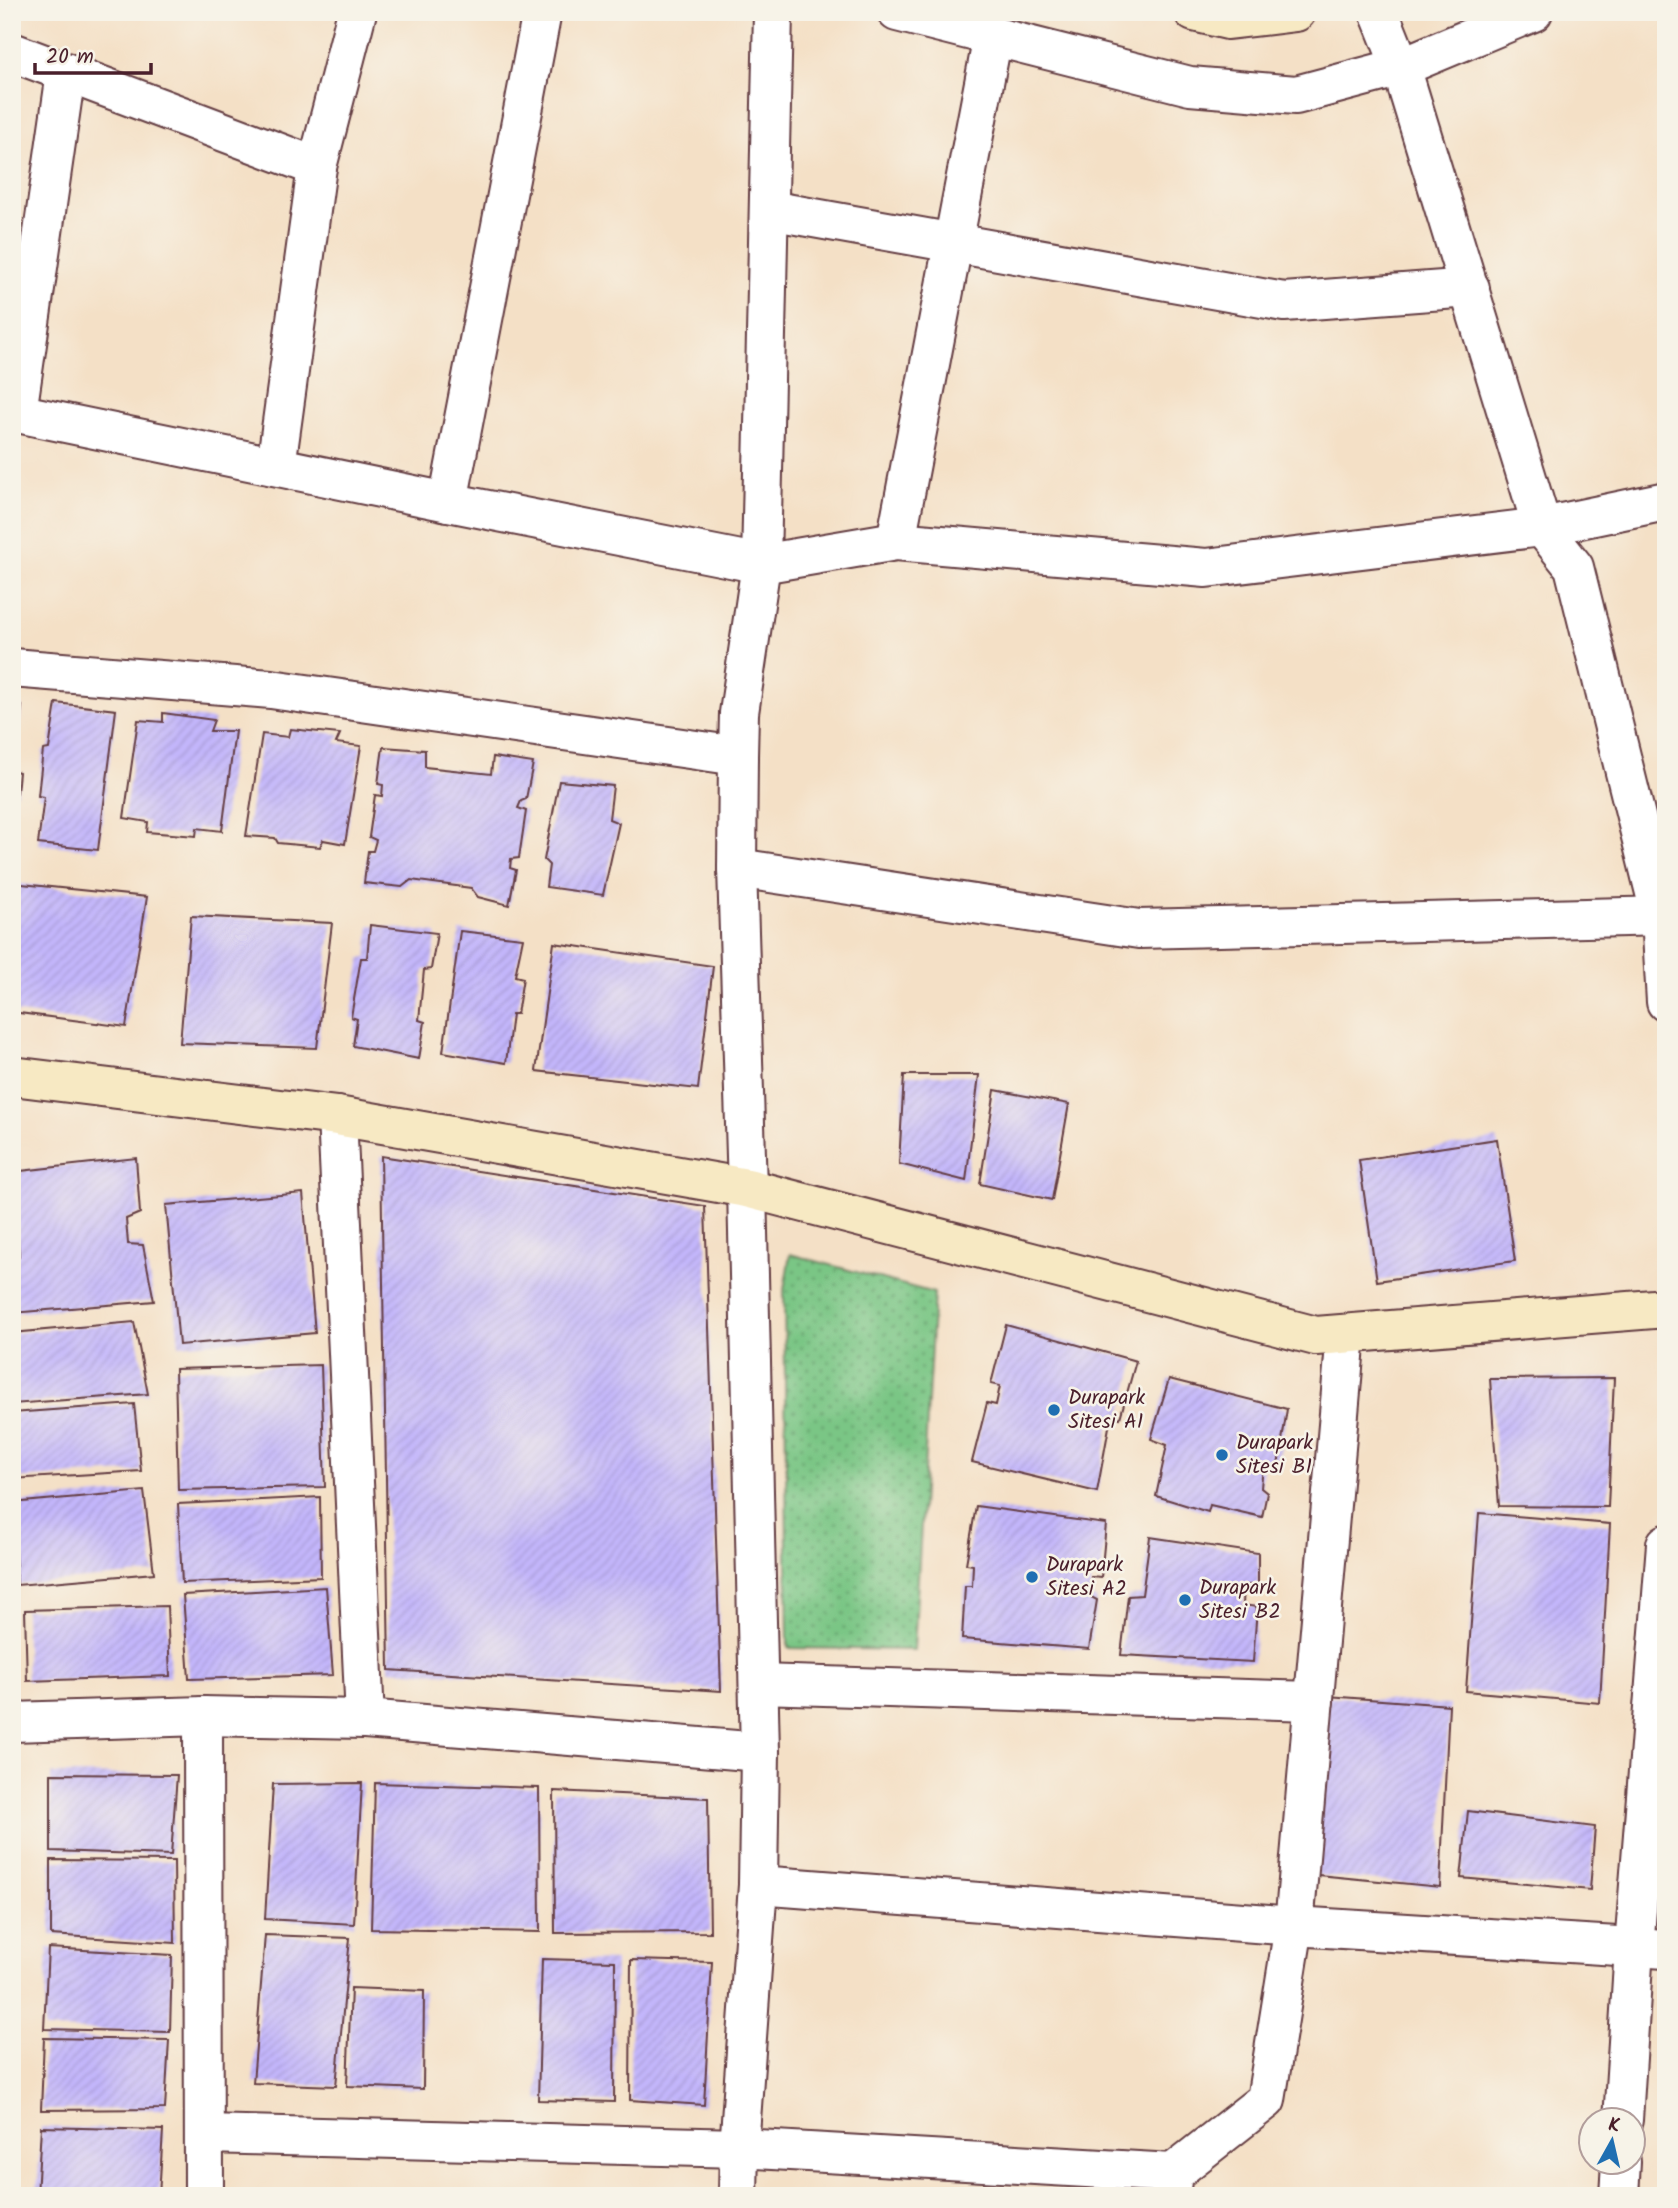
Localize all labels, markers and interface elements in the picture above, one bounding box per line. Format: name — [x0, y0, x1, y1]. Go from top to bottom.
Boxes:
scale bar — [35, 32, 150, 76]
text: 20 m — [46, 41, 94, 74]
place label: Durapark Sitesi A1 — [1068, 1382, 1145, 1439]
marker: Durapark Sitesi A1 — [1046, 1402, 1062, 1418]
place label: Durapark Sitesi B1 — [1236, 1427, 1313, 1484]
marker: Durapark Sitesi B1 — [1214, 1447, 1230, 1463]
place label: Durapark Sitesi A2 — [1046, 1549, 1127, 1606]
marker: Durapark Sitesi A2 — [1024, 1569, 1040, 1585]
place label: Durapark Sitesi B2 — [1199, 1572, 1281, 1629]
marker: Durapark Sitesi B2 — [1177, 1592, 1193, 1608]
north arrow — [1576, 2106, 1646, 2176]
text: K — [1606, 2110, 1622, 2142]

